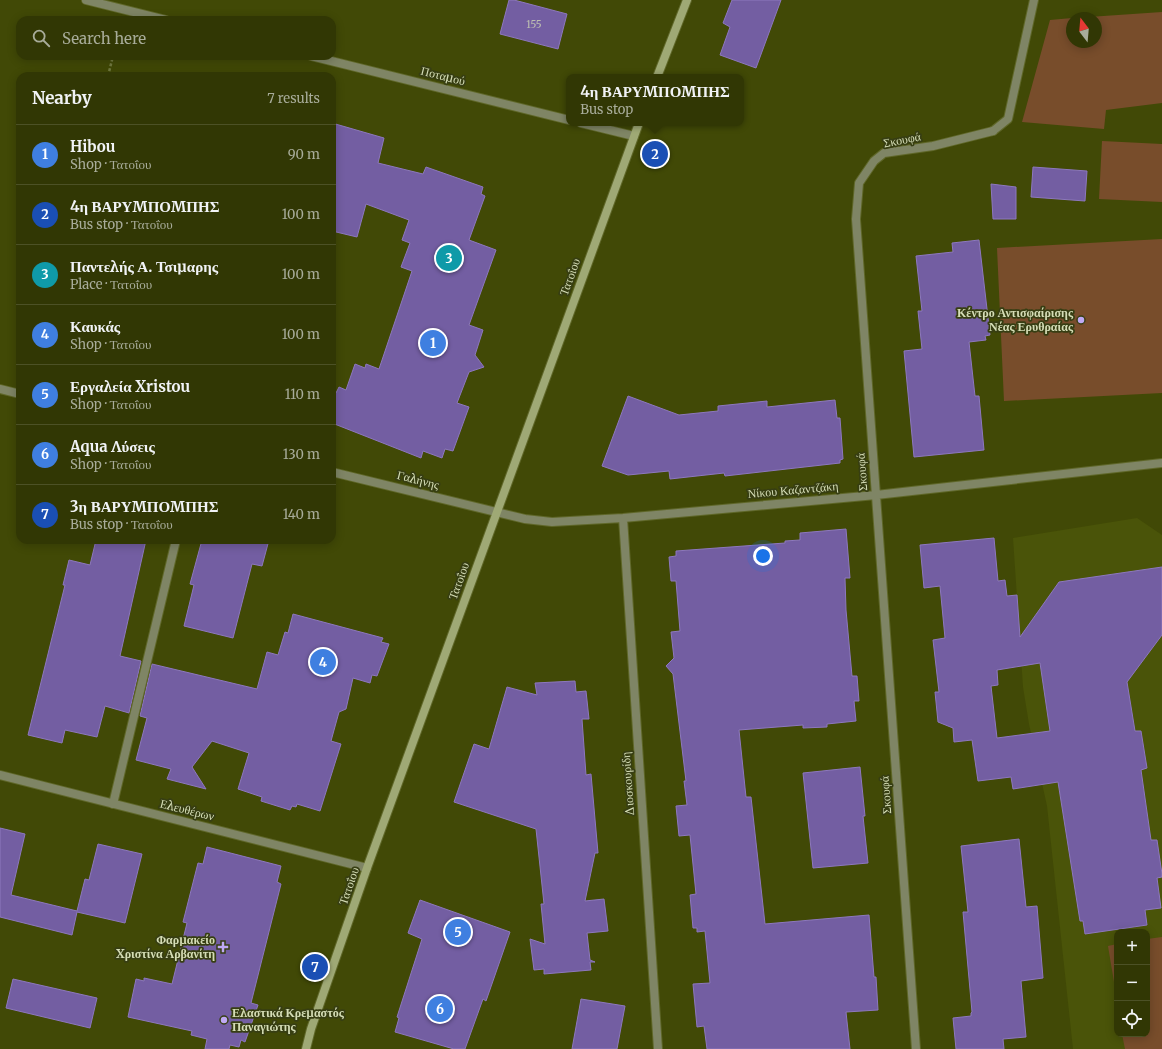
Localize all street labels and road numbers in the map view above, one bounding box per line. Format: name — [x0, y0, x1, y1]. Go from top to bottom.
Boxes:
street label: Ποταμού — [419, 63, 467, 88]
street label: Σκουφά — [882, 128, 923, 150]
street label: Τατοΐου — [556, 256, 583, 298]
street label: Σκουφά — [853, 452, 870, 491]
street label: Γαλήνης — [395, 467, 441, 492]
street label: Νίκου Καζαντζάκη — [747, 478, 839, 501]
street label: Τατοΐου — [445, 560, 472, 602]
street label: Διοσκουρίδη — [618, 751, 637, 817]
street label: Σκουφά — [877, 775, 894, 814]
street label: Ελευθέρων — [158, 796, 216, 824]
street label: Τατοΐου — [335, 865, 362, 907]

